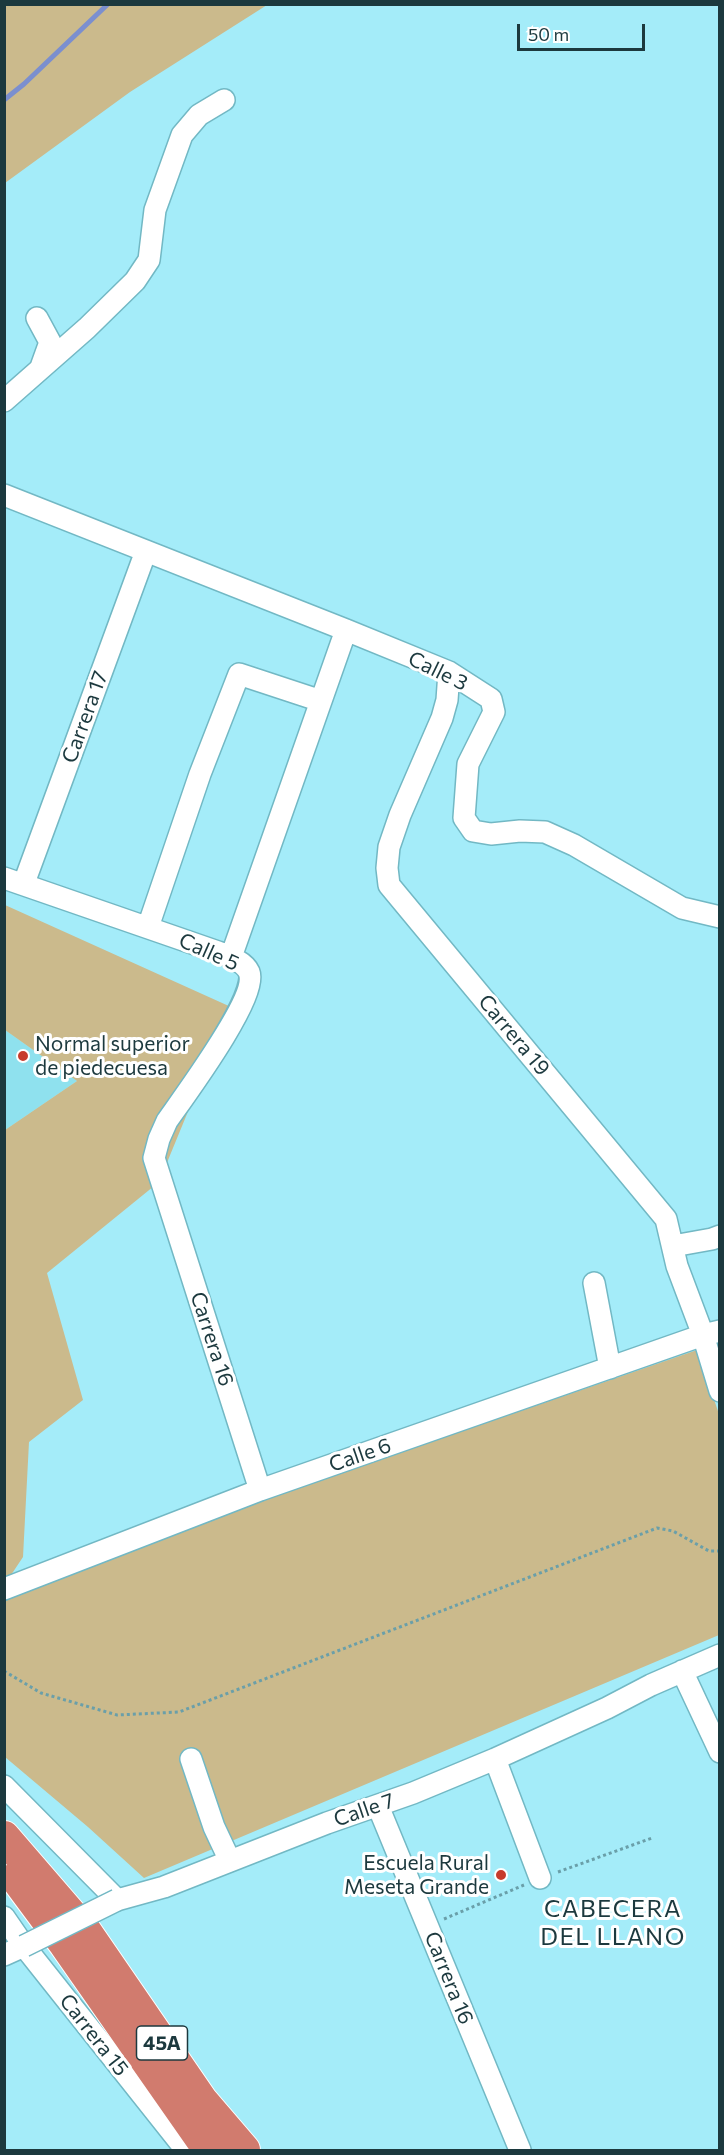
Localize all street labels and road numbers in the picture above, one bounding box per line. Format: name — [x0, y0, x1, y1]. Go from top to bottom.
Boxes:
street label: Calle 3 — [404, 646, 472, 696]
street label: Carrera 17 — [57, 668, 113, 766]
street label: Calle 5 — [175, 928, 243, 976]
street label: Carrera 19 — [473, 989, 555, 1081]
street label: Carrera 16 — [185, 1289, 239, 1389]
street label: Calle 6 — [326, 1433, 394, 1477]
street label: Calle 7 — [330, 1788, 398, 1832]
street label: Carrera 16 — [419, 1928, 479, 2028]
street label: Carrera 15 — [54, 1989, 134, 2081]
road number: 45A — [136, 2026, 188, 2060]

